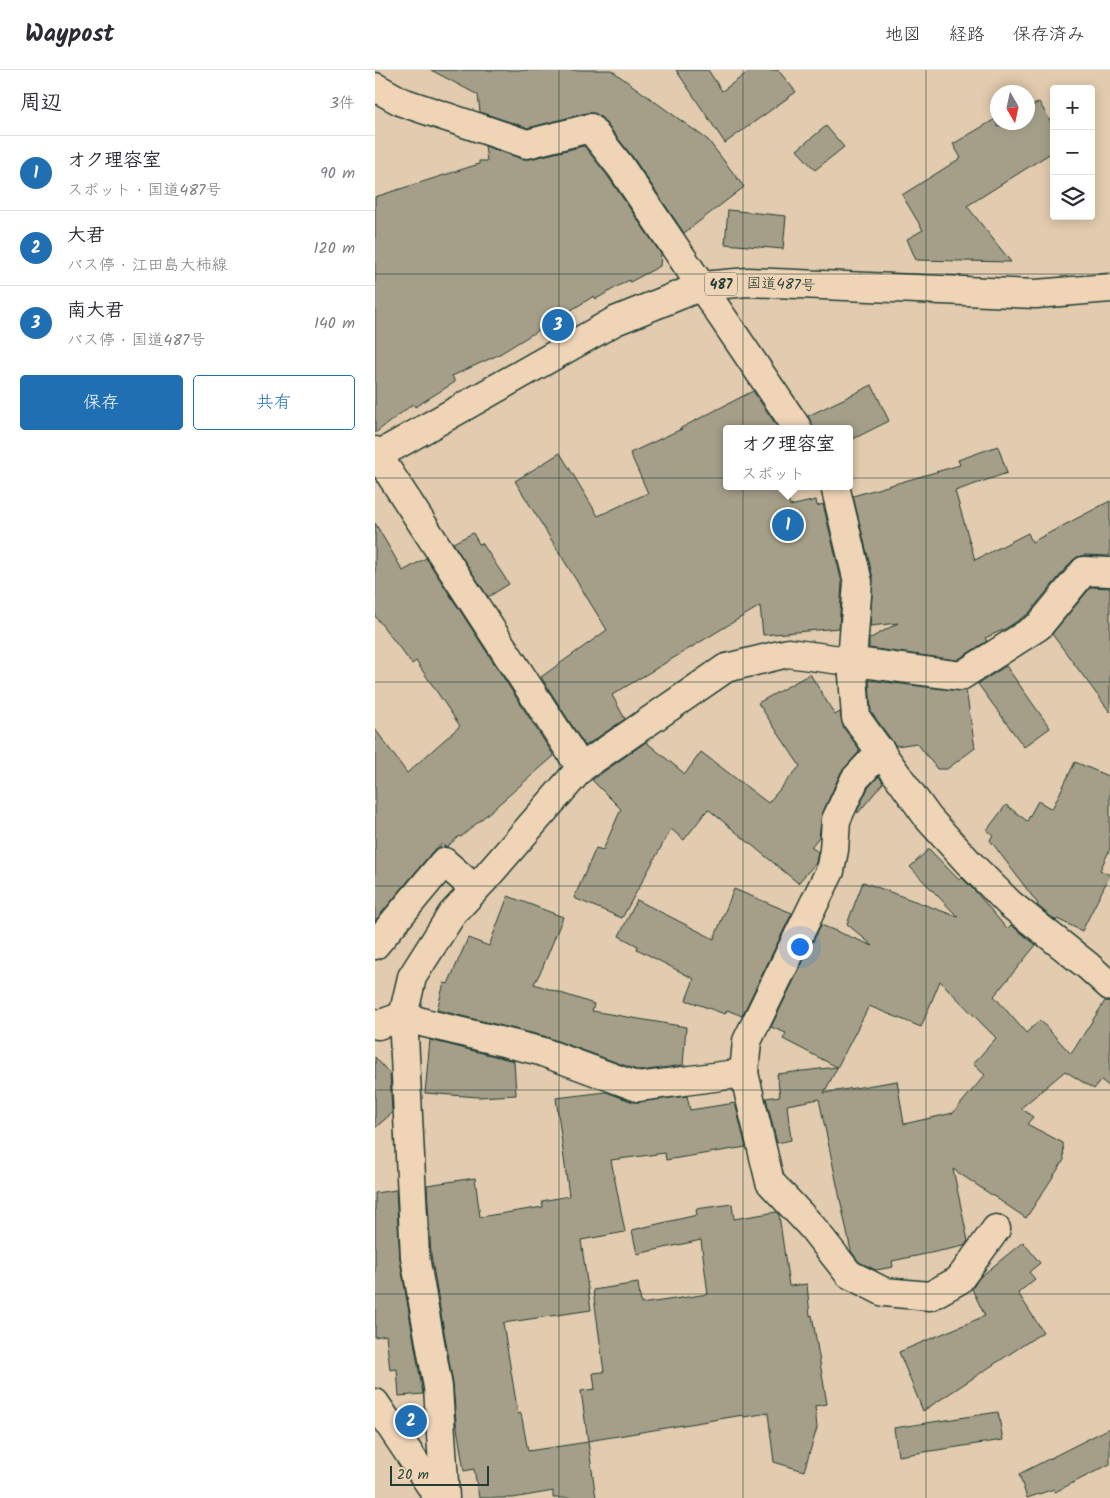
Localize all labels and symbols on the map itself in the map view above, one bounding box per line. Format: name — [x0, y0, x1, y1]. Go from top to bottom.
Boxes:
north arrow — [990, 85, 1035, 130]
road number: 487 — [705, 272, 737, 295]
street label: 国道487号 — [746, 272, 816, 298]
pin: 3 — [542, 306, 574, 344]
pin: 1 — [772, 506, 804, 544]
your location — [787, 934, 813, 960]
pin: 2 — [395, 1402, 427, 1440]
scale bar — [390, 1463, 489, 1486]

